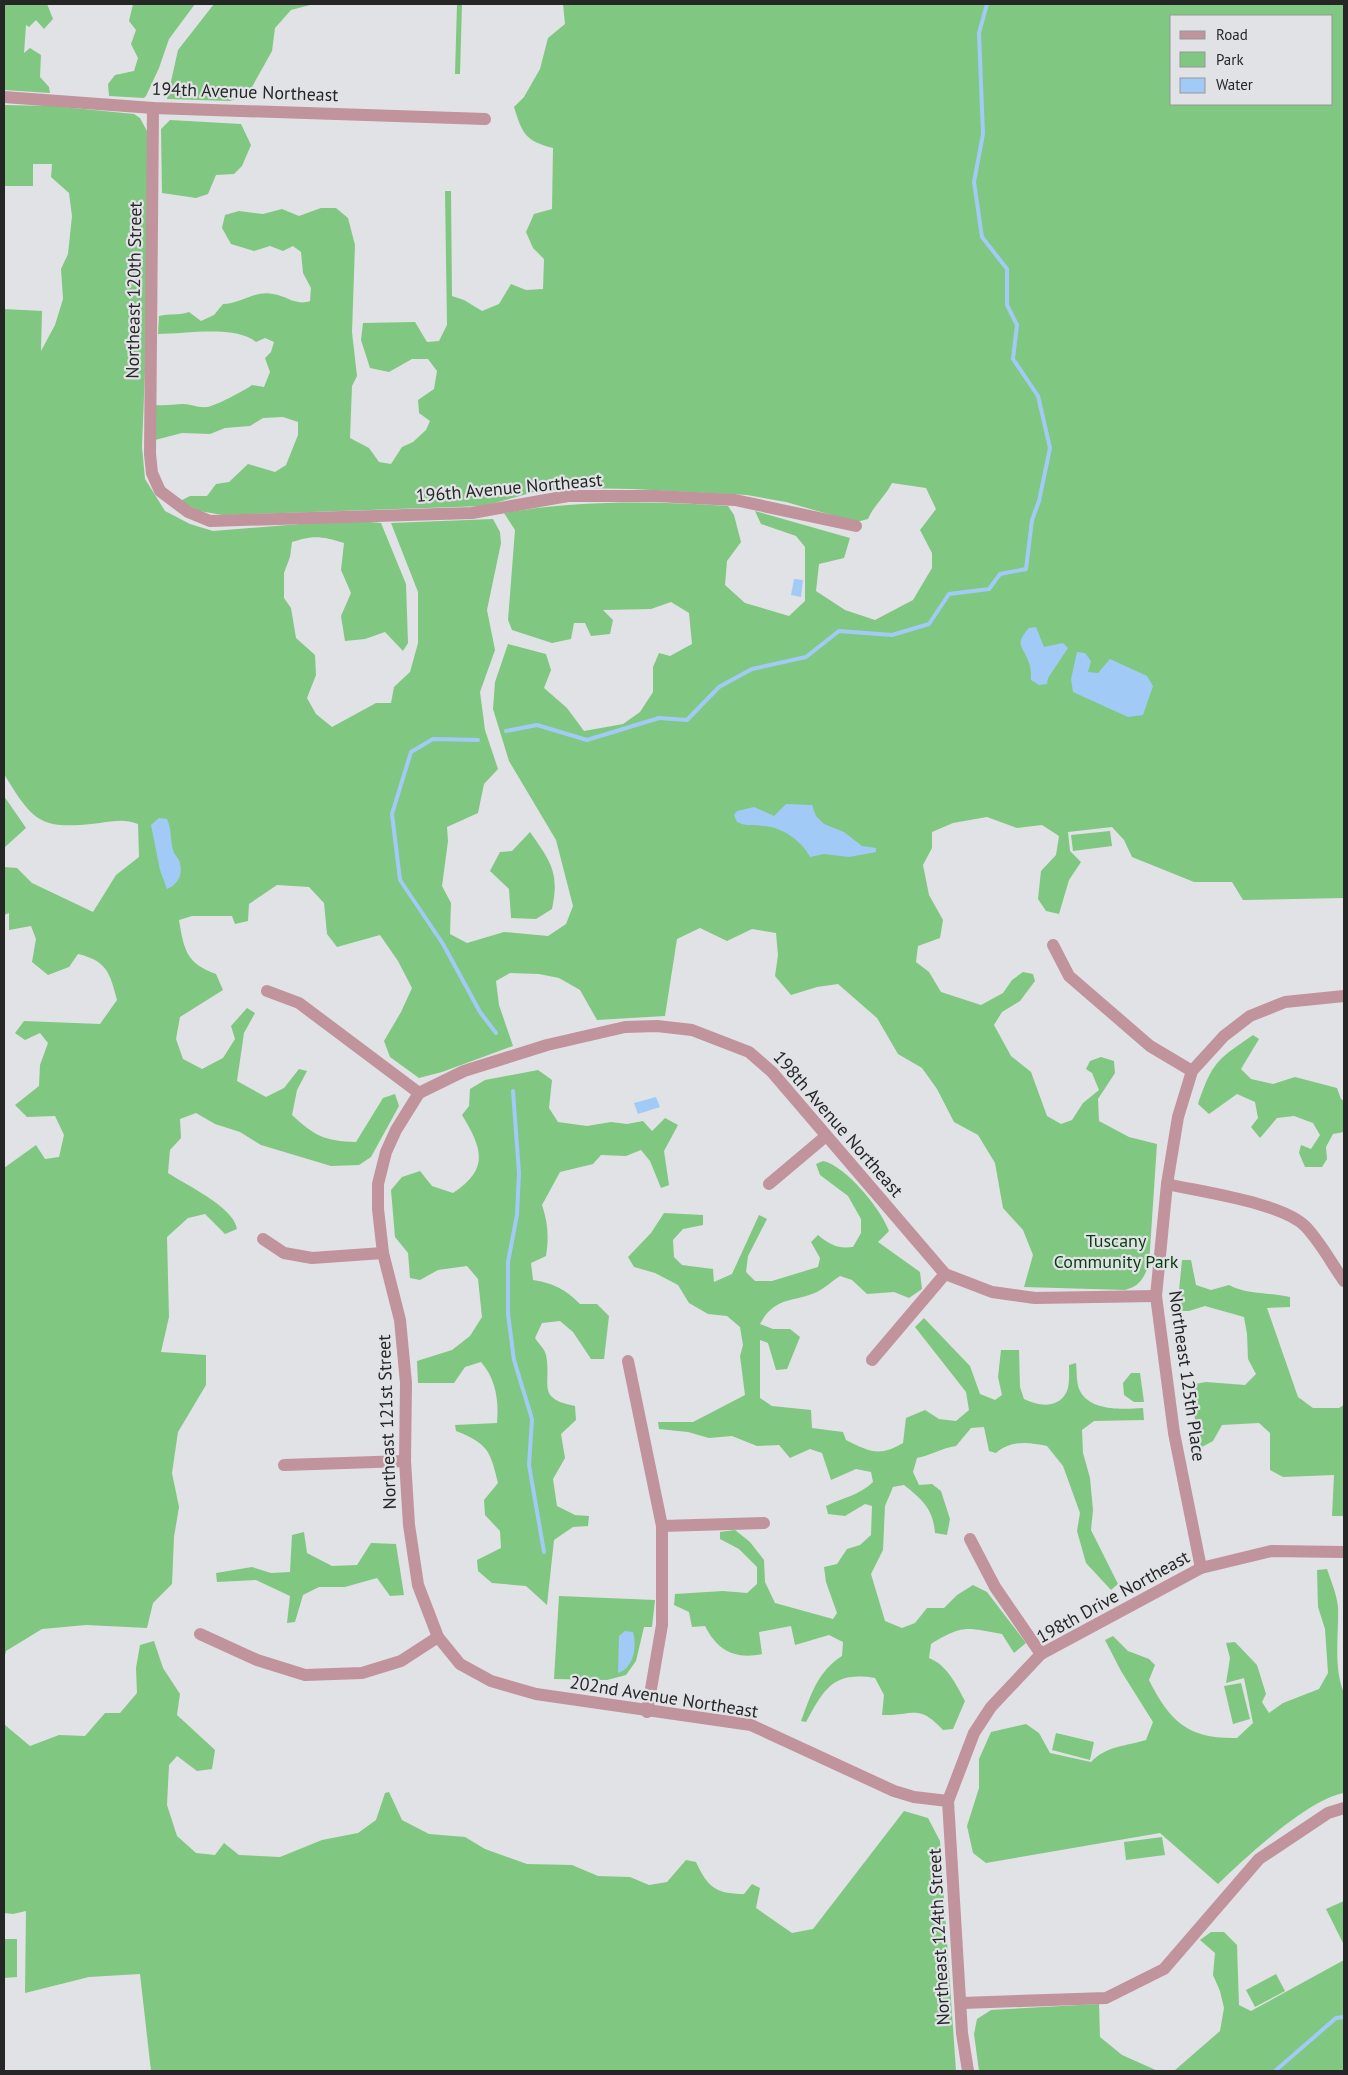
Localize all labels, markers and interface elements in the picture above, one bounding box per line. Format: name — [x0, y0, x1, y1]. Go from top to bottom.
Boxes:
legend — [1170, 15, 1333, 105]
text: Road — [1216, 25, 1248, 44]
text: Park — [1216, 50, 1244, 69]
text: Water — [1216, 75, 1253, 94]
street label: 194th Avenue Northeast — [151, 77, 339, 106]
street label: Northeast 120th Street — [120, 201, 147, 379]
street label: 196th Avenue Northeast — [415, 468, 603, 507]
street label: 198th Avenue Northeast — [768, 1046, 908, 1202]
park label: Tuscany Community Park — [1054, 1229, 1179, 1273]
street label: Northeast 125th Place — [1164, 1289, 1211, 1463]
street label: Northeast 121st Street — [372, 1334, 401, 1510]
street label: 198th Drive Northeast — [1032, 1545, 1193, 1648]
street label: 202nd Avenue Northeast — [568, 1670, 760, 1723]
street label: Northeast 124th Street — [922, 1848, 955, 2026]

